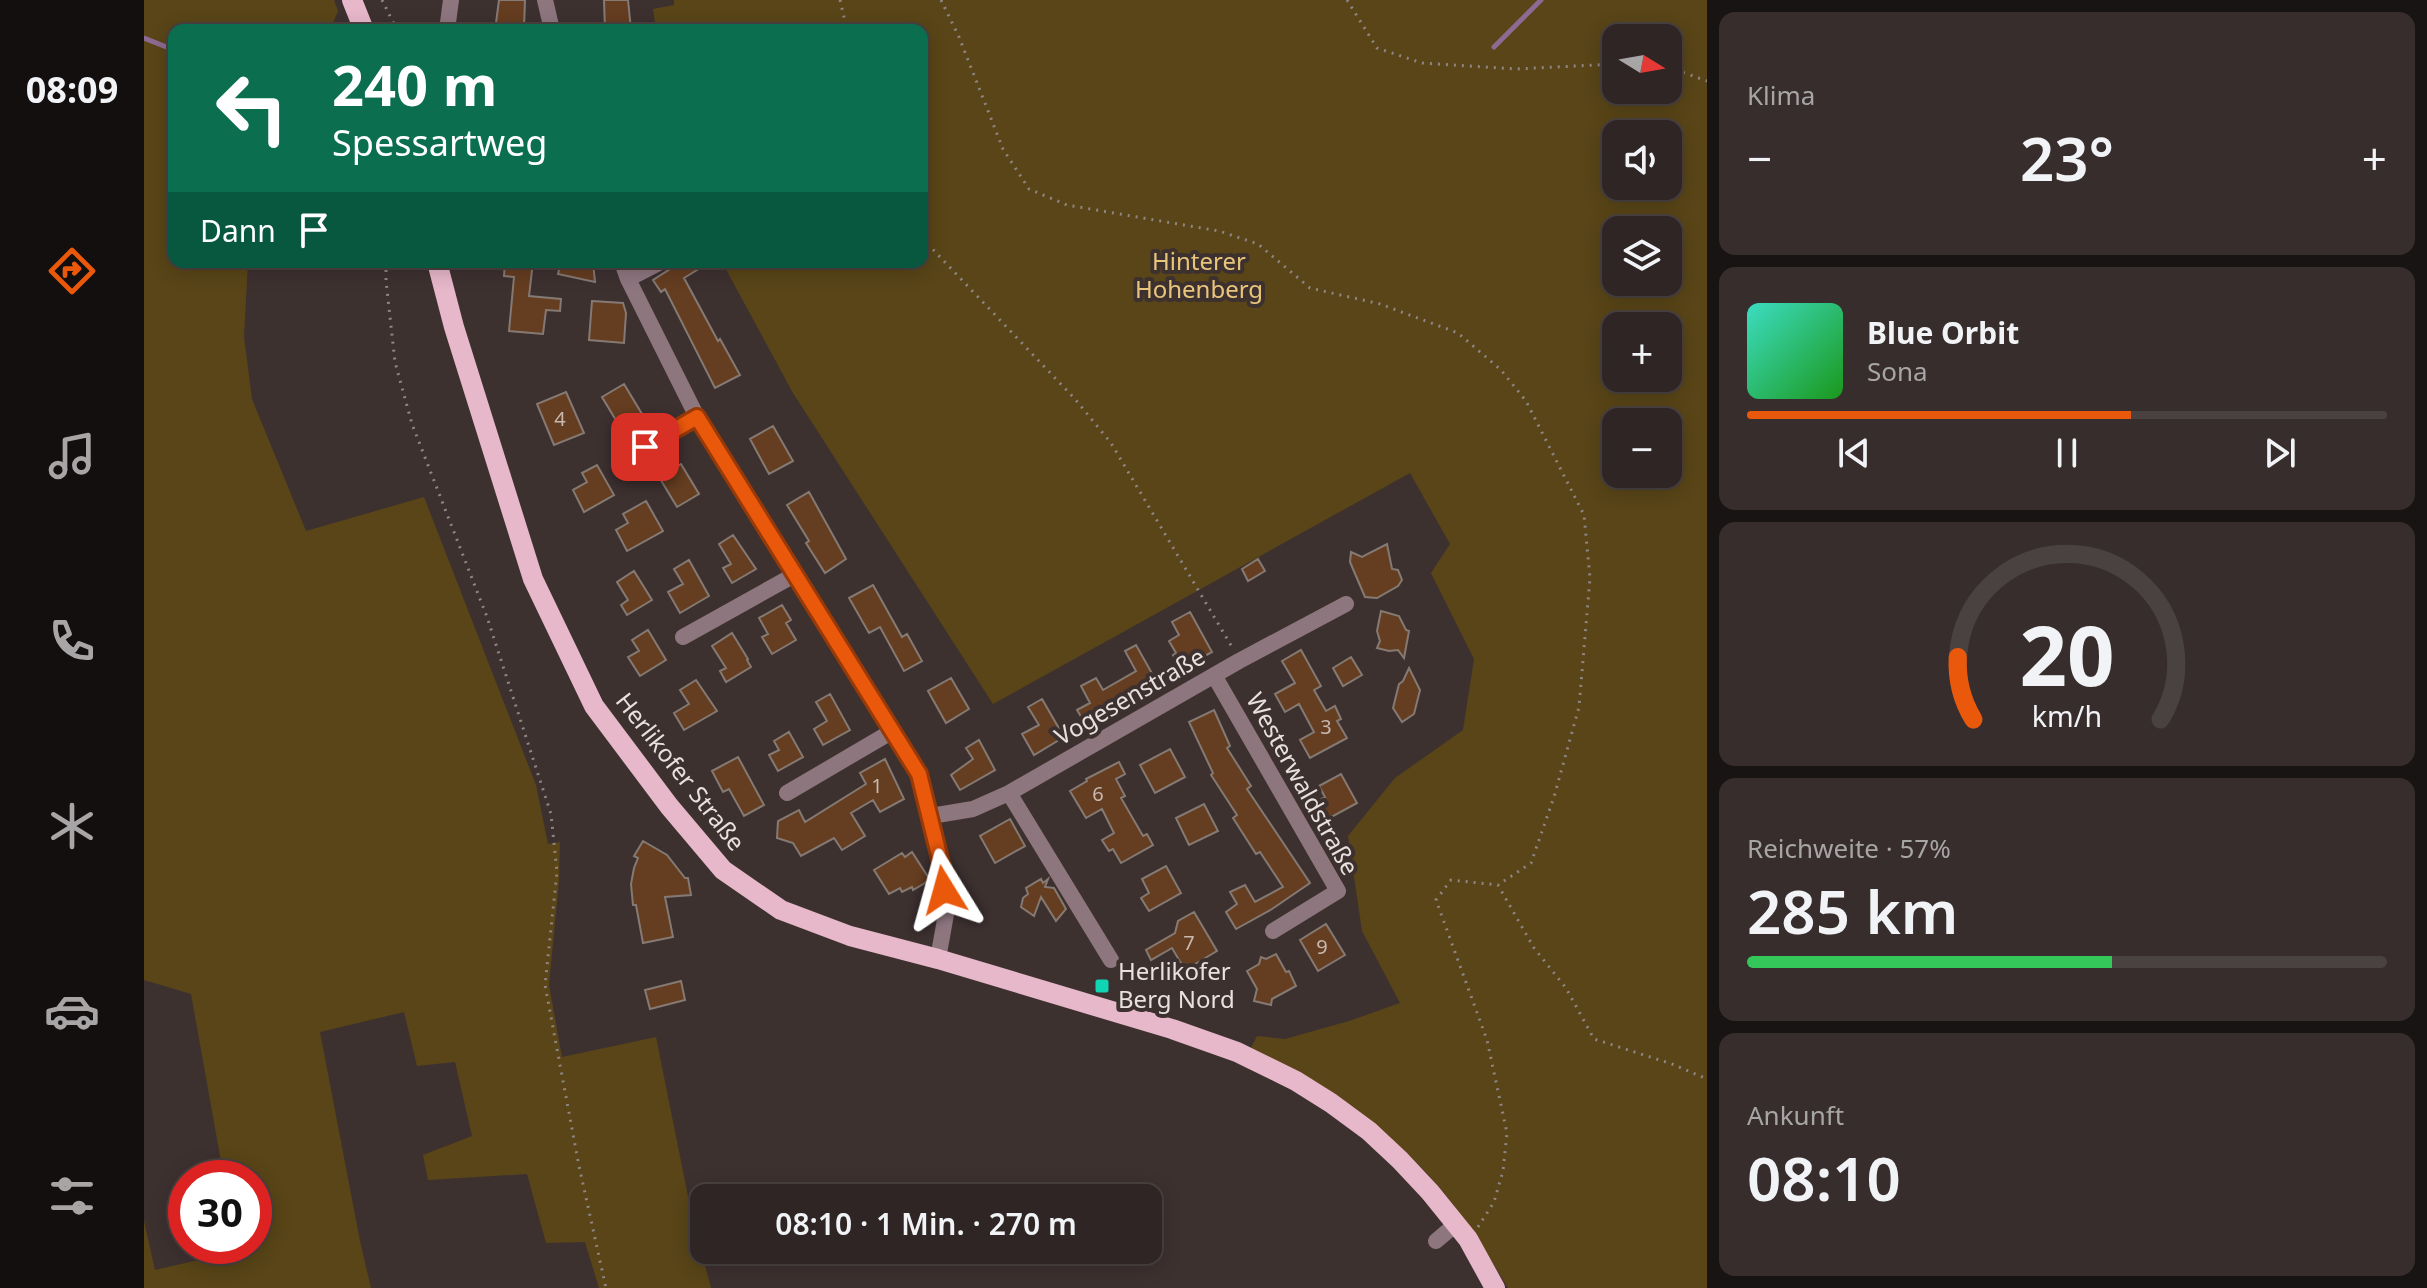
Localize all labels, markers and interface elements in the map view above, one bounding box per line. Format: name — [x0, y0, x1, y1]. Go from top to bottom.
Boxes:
north arrow — [1602, 24, 1682, 104]
map controls — [1602, 24, 1682, 488]
text: 240 m — [332, 46, 497, 122]
icon: left — [200, 56, 304, 160]
text: 08:09 — [26, 65, 118, 114]
text: Klima — [1747, 77, 1815, 113]
text: 23° — [2020, 117, 2114, 199]
text: Spessartweg — [332, 118, 548, 167]
button: sound — [1602, 120, 1682, 200]
text: − — [1747, 128, 1772, 188]
text: + — [2362, 128, 2387, 188]
icon: arrive — [292, 208, 336, 252]
text: Dann — [200, 210, 276, 251]
button: layers — [1602, 216, 1682, 296]
icon: directions — [44, 243, 100, 299]
park label: Hinterer Hohenberg — [1135, 244, 1263, 305]
button: + — [1602, 312, 1682, 392]
text: Blue Orbit — [1867, 312, 2019, 353]
text: Sona — [1867, 353, 1928, 389]
house number: 4 — [554, 405, 566, 432]
button: − — [1602, 408, 1682, 488]
pin — [611, 413, 679, 481]
icon: arrive — [623, 425, 667, 469]
icon: music — [44, 428, 100, 484]
icon: previous — [1832, 431, 1876, 475]
icon: pause — [2045, 431, 2089, 475]
icon: next — [2258, 431, 2302, 475]
text: 20 — [2019, 597, 2115, 710]
icon: phone — [44, 613, 100, 669]
street label: Vogesenstraße — [1048, 639, 1210, 752]
street label: Herlikofer Straße — [609, 685, 753, 857]
street label: Westerwaldstraße — [1239, 686, 1367, 880]
text: km/h — [2032, 696, 2102, 735]
house number: 3 — [1320, 713, 1332, 740]
house number: 1 — [871, 772, 883, 799]
house number: 6 — [1092, 780, 1104, 807]
icon: climate — [44, 798, 100, 854]
text: Reichweite · 57% — [1747, 830, 1951, 866]
position arrow — [902, 848, 986, 932]
text: 285 km — [1747, 870, 1958, 952]
house number: 7 — [1183, 929, 1195, 956]
house number: 9 — [1316, 933, 1328, 960]
place label: Herlikofer Berg Nord — [1118, 954, 1235, 1015]
marker: Herlikofer Berg Nord — [1093, 977, 1111, 995]
icon: car — [44, 983, 100, 1039]
text: Ankunft — [1747, 1097, 1844, 1133]
text: 08:10 — [1747, 1137, 1901, 1219]
speed limit sign: 30 — [168, 1160, 272, 1264]
icon: filters — [44, 1168, 100, 1224]
text: 08:10 · 1 Min. · 270 m — [775, 1203, 1077, 1244]

